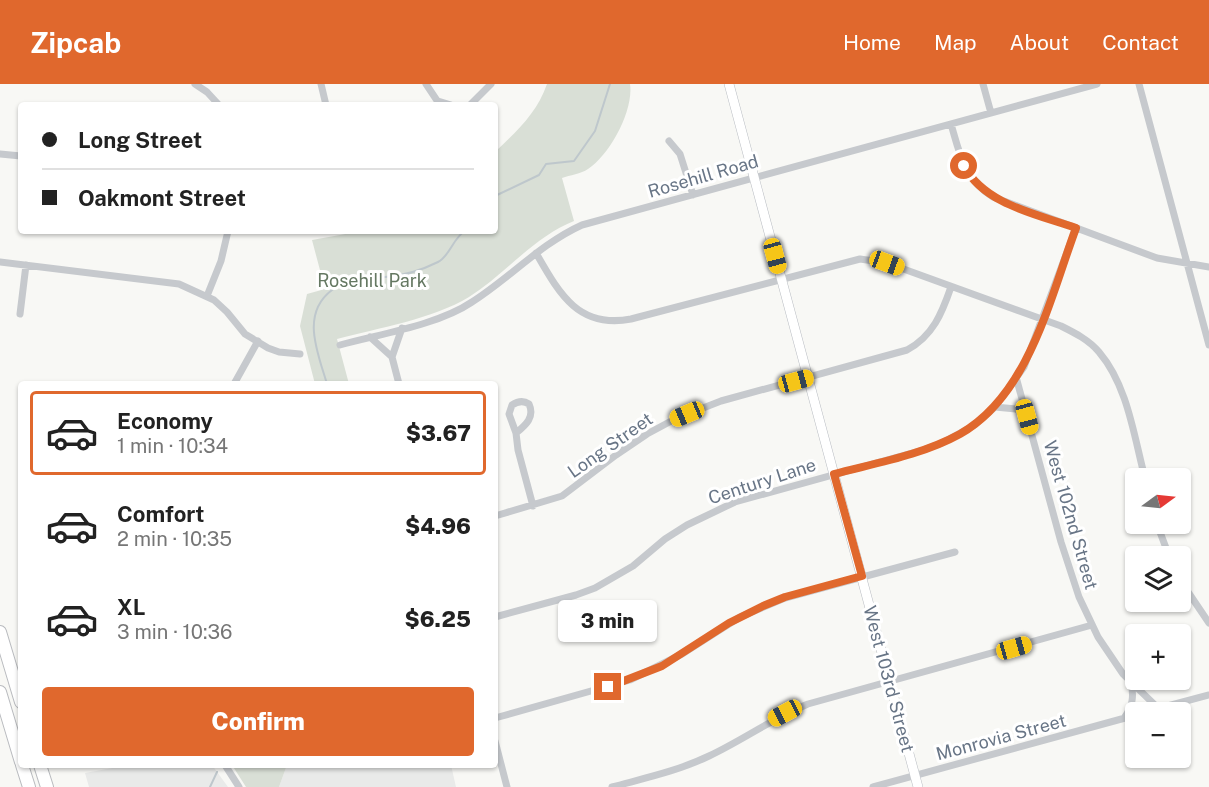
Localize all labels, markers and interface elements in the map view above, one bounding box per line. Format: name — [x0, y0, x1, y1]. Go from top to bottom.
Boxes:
text: Zipcab — [30, 26, 121, 59]
text: Home — [843, 30, 901, 55]
text: Map — [934, 30, 977, 55]
text: About — [1010, 30, 1069, 55]
text: Contact — [1102, 30, 1179, 55]
text: Long Street — [78, 127, 202, 153]
street label: Rosehill Road — [645, 150, 761, 202]
route start — [950, 152, 977, 179]
text: Oakmont Street — [78, 185, 246, 211]
car — [762, 236, 788, 276]
car — [867, 248, 907, 278]
park label: Rosehill Park — [317, 270, 427, 291]
car — [776, 368, 816, 394]
car — [1014, 397, 1040, 437]
car — [667, 399, 707, 429]
icon: car — [45, 406, 99, 460]
text: Economy — [117, 408, 213, 434]
street label: Long Street — [564, 408, 656, 482]
text: $3.67 — [406, 420, 471, 446]
text: 1 min · 10:34 — [117, 434, 228, 458]
street label: West 102nd Street — [1040, 438, 1102, 592]
street label: Century Lane — [706, 454, 818, 508]
north arrow — [1125, 468, 1191, 534]
map controls — [1125, 468, 1191, 768]
icon: car — [45, 499, 99, 553]
text: Comfort — [117, 501, 204, 527]
text: $4.96 — [405, 513, 471, 539]
text: 2 min · 10:35 — [117, 527, 232, 551]
button: layers — [1125, 546, 1191, 612]
icon: car — [45, 592, 99, 646]
text: XL — [117, 594, 145, 620]
callout: 3 min — [558, 600, 658, 642]
street label: West 103rd Street — [859, 603, 919, 755]
text: $6.25 — [405, 606, 471, 632]
text: 3 min — [581, 609, 634, 633]
text: 3 min · 10:36 — [117, 620, 232, 644]
button: + — [1125, 624, 1191, 690]
car — [994, 634, 1034, 662]
route end — [594, 673, 621, 700]
button: Confirm — [42, 687, 474, 756]
car — [765, 697, 805, 729]
button: − — [1125, 702, 1191, 768]
street label: Monrovia Street — [934, 710, 1068, 764]

